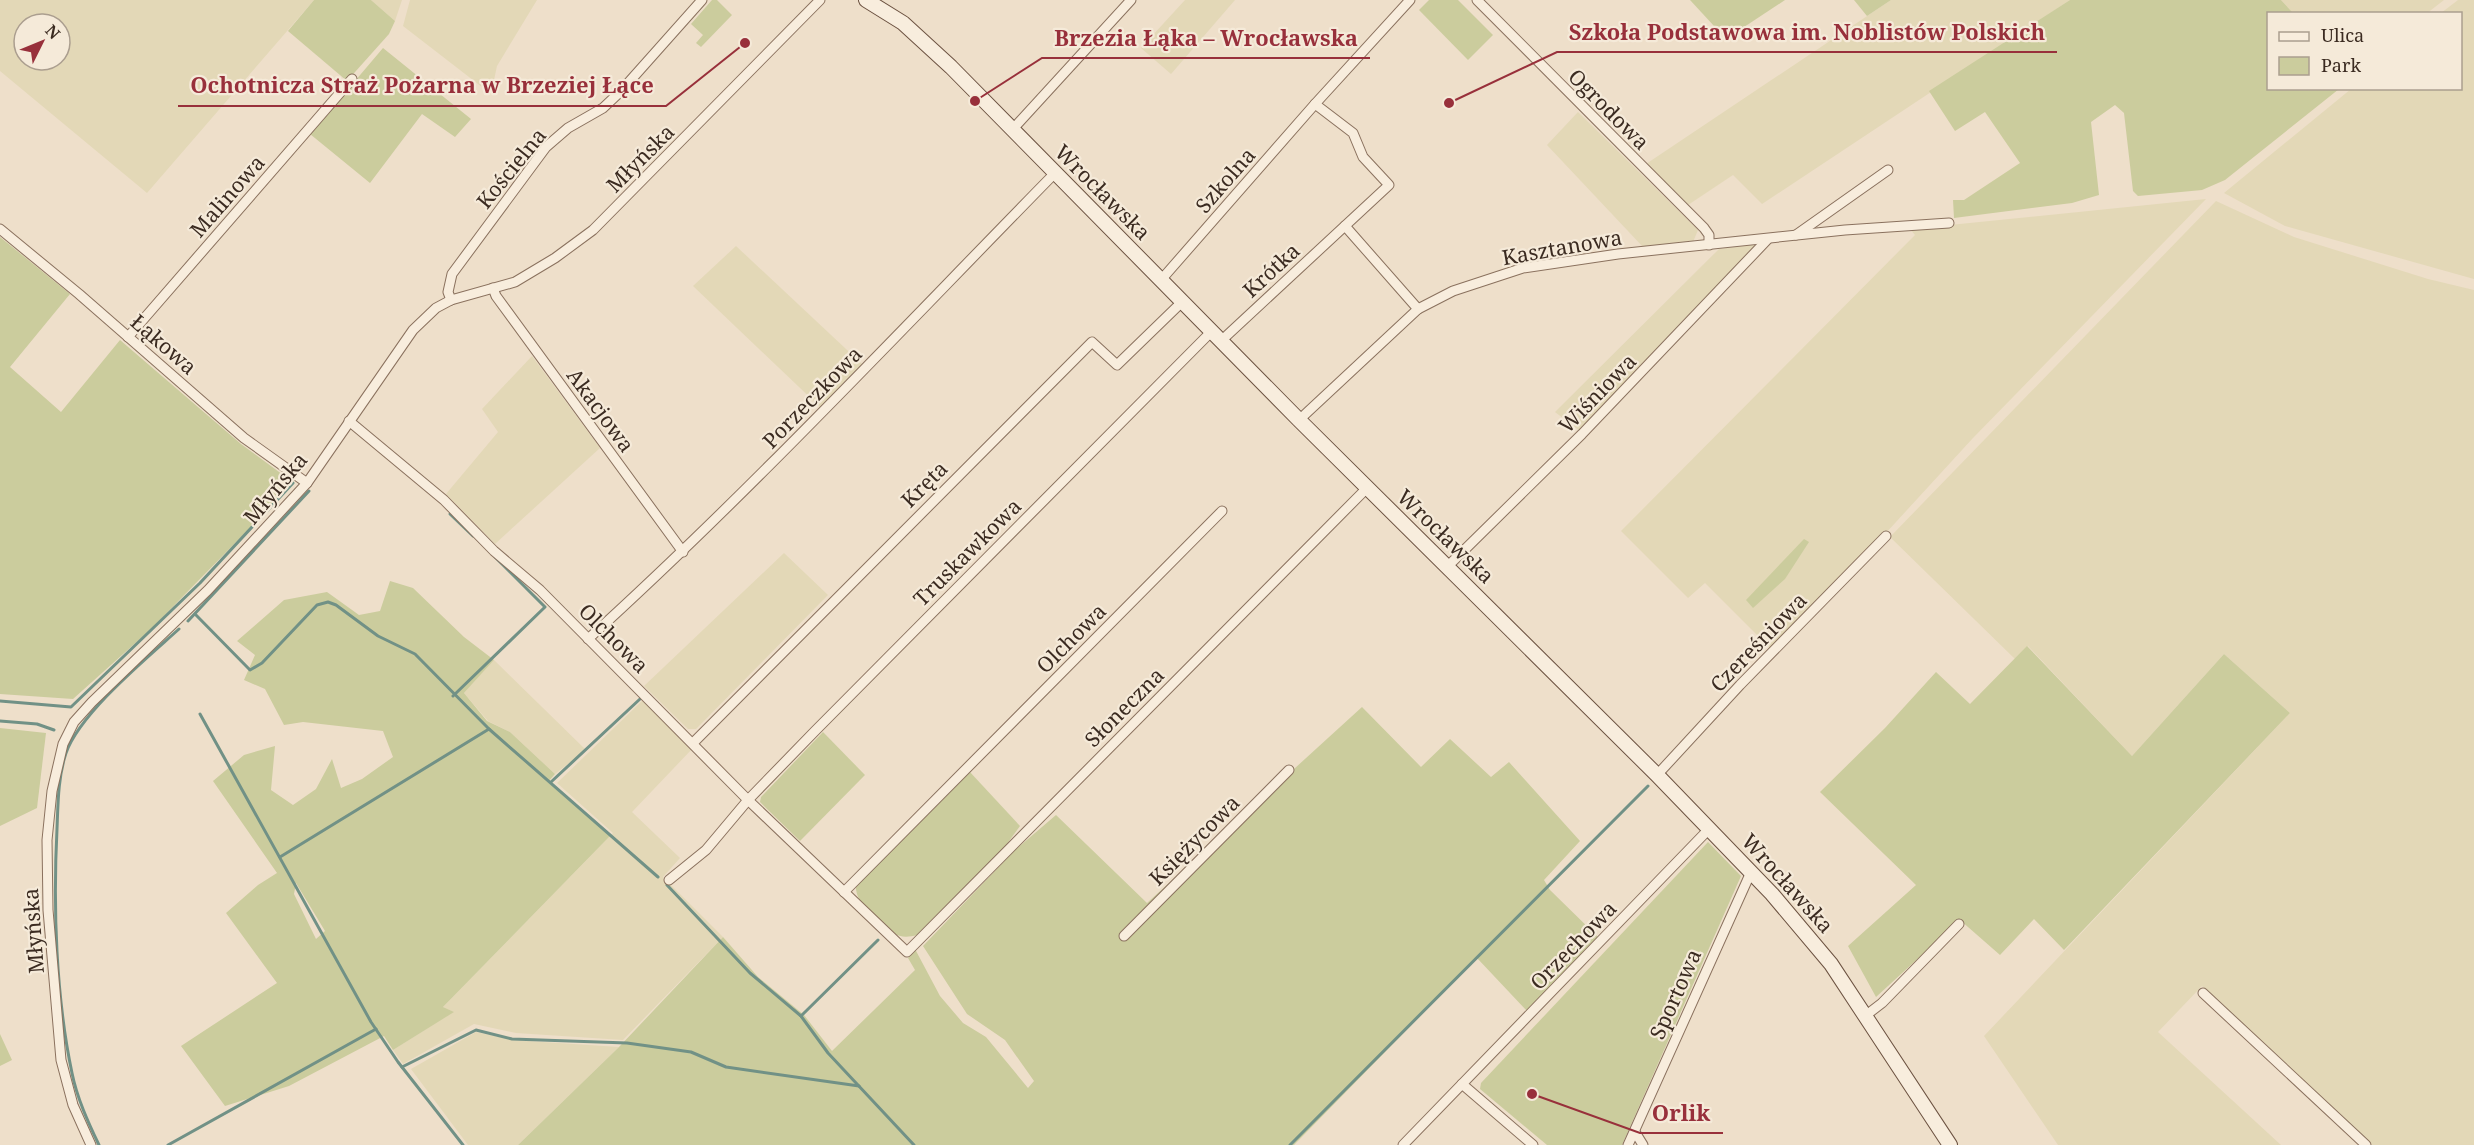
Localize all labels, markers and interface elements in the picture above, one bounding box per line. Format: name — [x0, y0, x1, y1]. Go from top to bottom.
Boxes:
north arrow — [12, 12, 72, 72]
callout: Szkoła Podstawowa im. Noblistów Polskich — [1557, 12, 2057, 52]
legend — [2267, 12, 2462, 90]
text: Szkoła Podstawowa im. Noblistów Polskich — [1569, 16, 2046, 46]
callout: Brzezia Łąka – Wrocławska — [1042, 18, 1370, 58]
text: N — [41, 20, 66, 44]
text: Brzezia Łąka – Wrocławska — [1054, 22, 1358, 52]
text: Ulica — [2321, 23, 2364, 47]
text: Park — [2321, 53, 2361, 77]
street label: Ogrodowa — [1562, 62, 1656, 156]
callout: Ochotnicza Straż Pożarna w Brzeziej Łące — [178, 66, 666, 106]
text: Ochotnicza Straż Pożarna w Brzeziej Łące — [190, 69, 654, 99]
street label: Młyńska — [600, 118, 680, 198]
street label: Kościelna — [470, 122, 552, 214]
street label: Wrocławska — [1049, 138, 1157, 246]
street label: Szkolna — [1189, 141, 1261, 219]
street label: Malinowa — [184, 149, 270, 243]
street label: Kasztanowa — [1500, 223, 1624, 271]
street label: Krótka — [1237, 236, 1305, 304]
street label: Łąkowa — [125, 308, 203, 380]
street label: Porzeczkowa — [756, 340, 868, 454]
street label: Wiśniowa — [1552, 347, 1642, 439]
street label: Akacjowa — [561, 362, 641, 458]
street label: Młyńska — [237, 446, 313, 530]
street label: Kręta — [895, 455, 953, 513]
street label: Wrocławska — [1391, 483, 1501, 589]
street label: Truskawkowa — [907, 492, 1027, 612]
street label: Czereśniowa — [1704, 586, 1812, 698]
street label: Olchowa — [573, 597, 655, 679]
street label: Olchowa — [1030, 597, 1112, 679]
street label: Słoneczna — [1078, 661, 1170, 753]
street label: Księżycowa — [1143, 789, 1245, 891]
street label: Wrocławska — [1736, 827, 1840, 939]
street label: Młyńska — [16, 887, 50, 975]
street label: Orzechowa — [1524, 895, 1622, 995]
street label: Sportowa — [1643, 945, 1707, 1043]
callout: Orlik — [1640, 1093, 1723, 1133]
text: Orlik — [1652, 1097, 1710, 1127]

